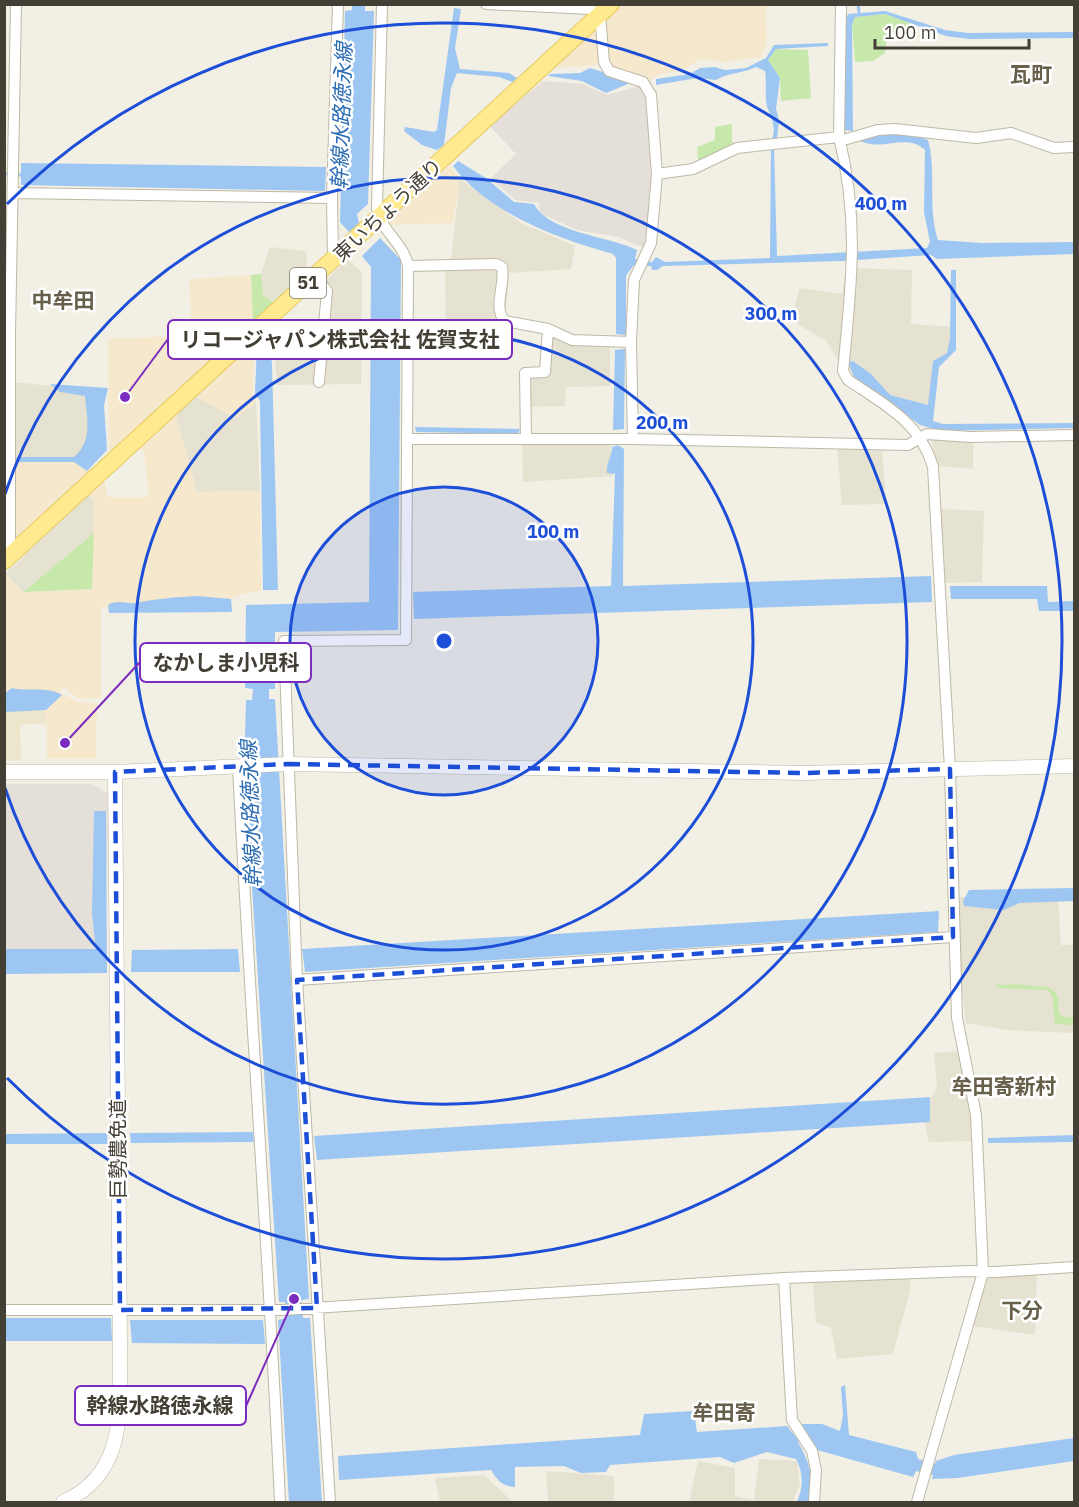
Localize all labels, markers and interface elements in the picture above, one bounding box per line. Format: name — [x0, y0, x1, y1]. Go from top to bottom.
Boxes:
scale bar — [875, 12, 1030, 50]
text: 100 m — [884, 21, 936, 44]
water label: 幹線水路徳永線 — [324, 39, 358, 190]
district label: 瓦町 — [1010, 60, 1052, 88]
street label: 東いちょう通り — [327, 152, 448, 267]
text: 400 m — [855, 192, 907, 215]
road number: 51 — [290, 268, 326, 298]
district label: 中牟田 — [32, 286, 95, 314]
text: 300 m — [745, 302, 797, 325]
callout: リコージャパン株式会社 佐賀支社 — [168, 320, 512, 359]
text: リコージャパン株式会社 佐賀支社 — [180, 325, 500, 353]
text: 200 m — [636, 411, 688, 434]
text: 100 m — [527, 520, 579, 543]
centre of rings — [434, 631, 454, 651]
callout: なかしま小児科 — [140, 643, 311, 682]
text: なかしま小児科 — [153, 648, 300, 676]
water label: 幹線水路徳永線 — [233, 737, 267, 888]
district label: 牟田寄新村 — [952, 1072, 1057, 1100]
street label: 巨勢農免道 — [104, 1099, 131, 1199]
district label: 下分 — [1001, 1296, 1043, 1324]
callout: 幹線水路徳永線 — [75, 1386, 246, 1425]
text: 幹線水路徳永線 — [87, 1391, 234, 1419]
district label: 牟田寄 — [693, 1398, 756, 1426]

